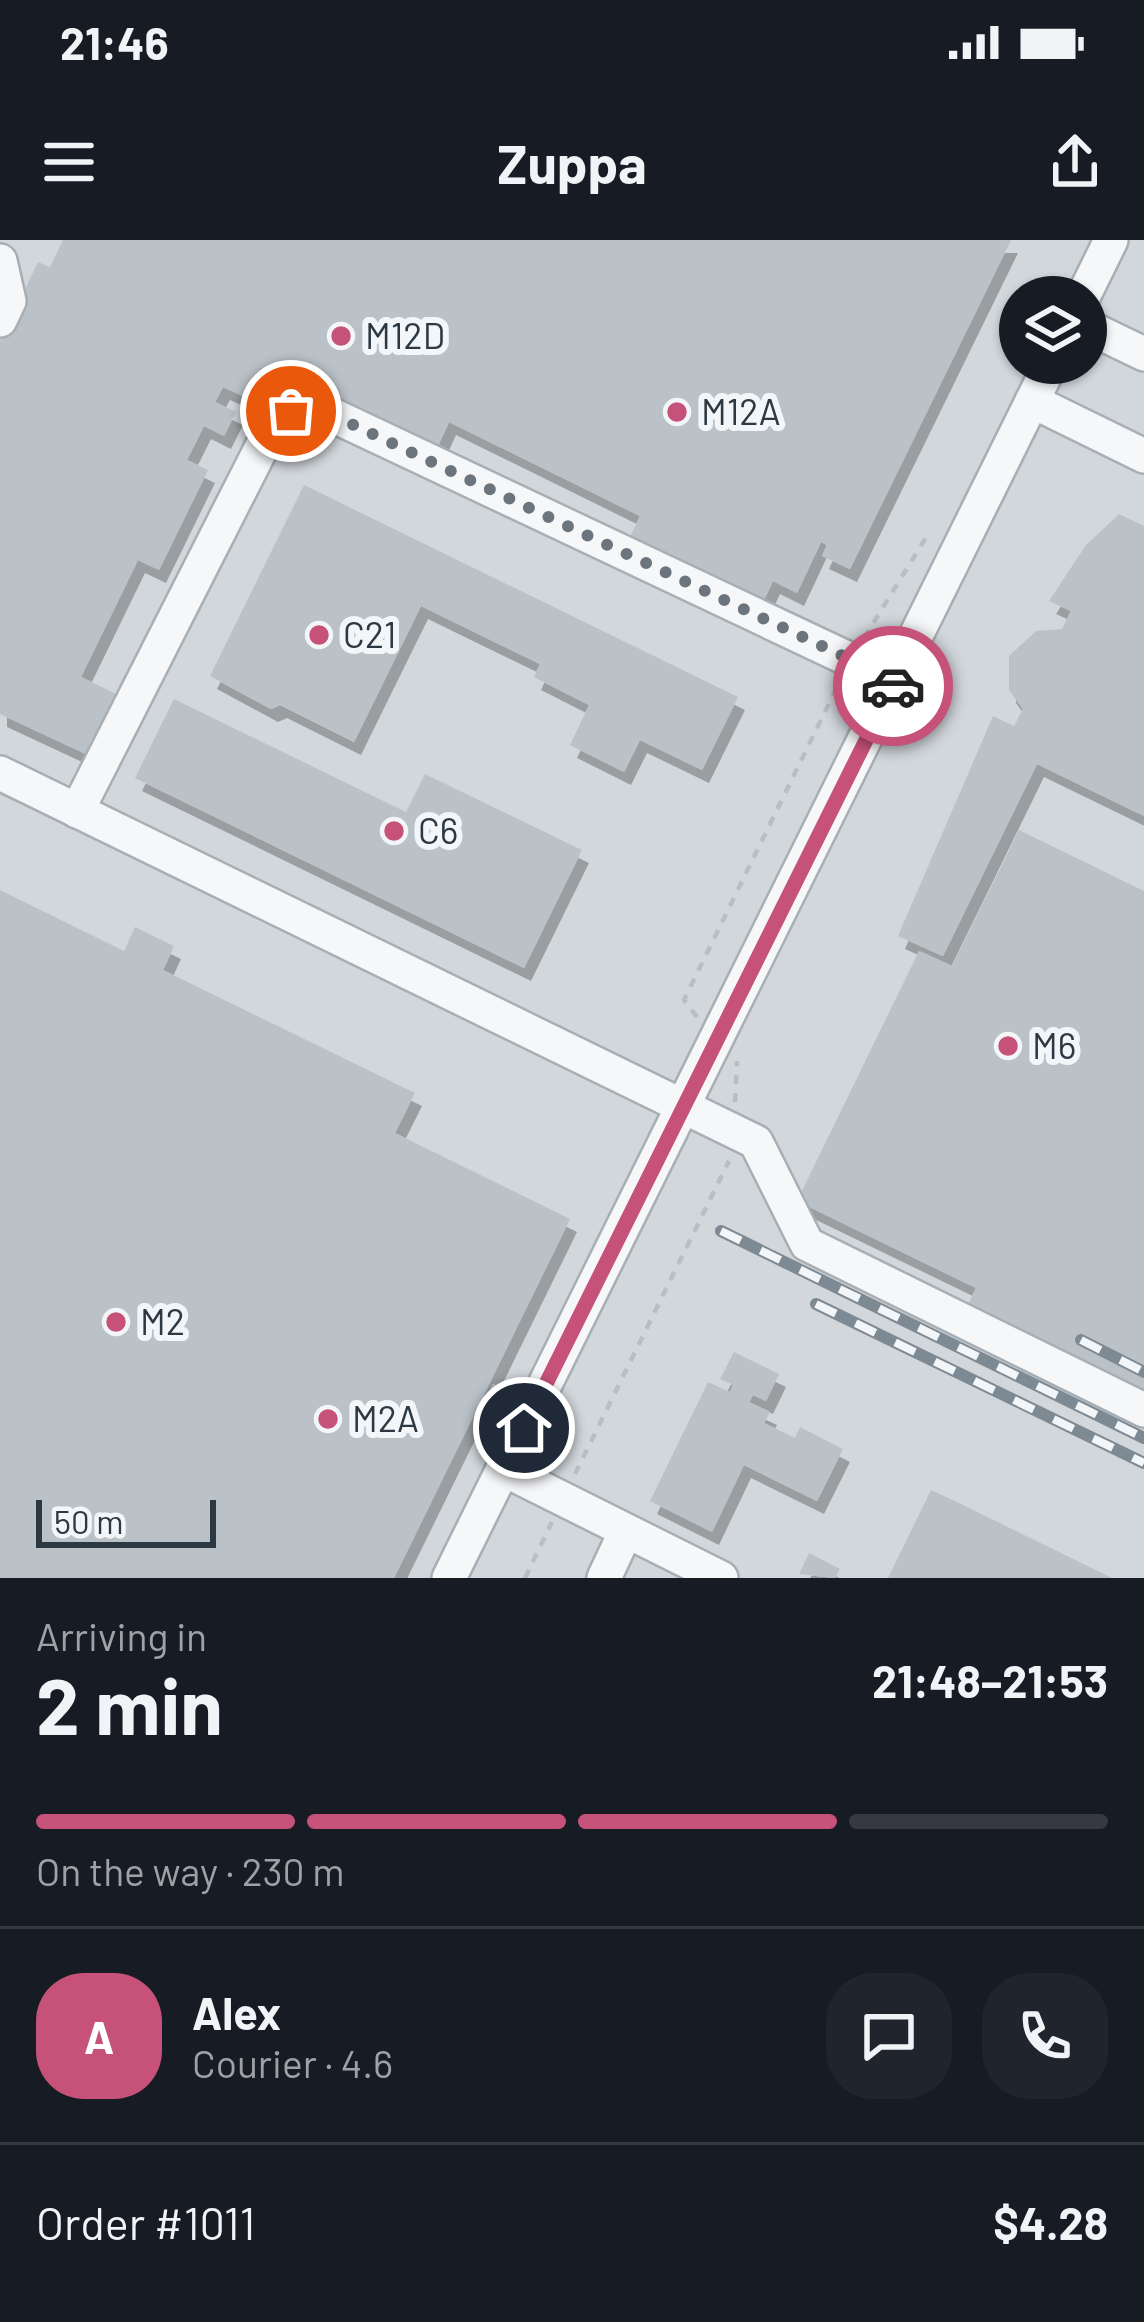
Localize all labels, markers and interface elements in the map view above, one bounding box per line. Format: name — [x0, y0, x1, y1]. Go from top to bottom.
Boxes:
text: 21:46 — [60, 15, 169, 69]
icon: menu — [36, 129, 102, 195]
icon: share — [1042, 129, 1108, 195]
text: Zuppa — [497, 130, 647, 195]
map controls — [999, 276, 1107, 384]
button: layers — [999, 276, 1107, 384]
place label: M12D — [365, 313, 445, 356]
marker: M12D — [328, 323, 354, 349]
pin — [240, 360, 342, 462]
icon: bag — [258, 378, 324, 444]
place label: M12A — [701, 389, 781, 432]
marker: M12A — [664, 399, 690, 425]
place label: C21 — [343, 612, 396, 655]
marker: C21 — [306, 622, 332, 648]
courier — [833, 626, 953, 746]
icon: car — [860, 653, 926, 719]
place label: C6 — [418, 808, 458, 851]
marker: C6 — [381, 818, 407, 844]
place label: M6 — [1032, 1023, 1076, 1066]
marker: M6 — [995, 1033, 1021, 1059]
place label: M2 — [140, 1299, 185, 1342]
marker: M2 — [103, 1309, 129, 1335]
pin — [473, 1377, 575, 1479]
icon: home — [491, 1395, 557, 1461]
place label: M2A — [352, 1396, 419, 1439]
marker: M2A — [315, 1406, 341, 1432]
scale bar — [36, 1494, 216, 1547]
text: 50 m — [54, 1501, 124, 1541]
text: Arriving in — [36, 1612, 207, 1659]
text: 21:48–21:53 — [872, 1653, 1108, 1707]
text: 2 min — [36, 1657, 223, 1751]
text: On the way · 230 m — [36, 1847, 345, 1894]
button: chat — [826, 1973, 952, 2099]
button: phone — [982, 1973, 1108, 2099]
text: Alex — [192, 1985, 281, 2039]
text: A — [84, 2009, 114, 2063]
text: Courier · 4.6 — [192, 2039, 393, 2086]
text: Order #1011 — [36, 2195, 255, 2249]
text: $4.28 — [993, 2195, 1108, 2249]

